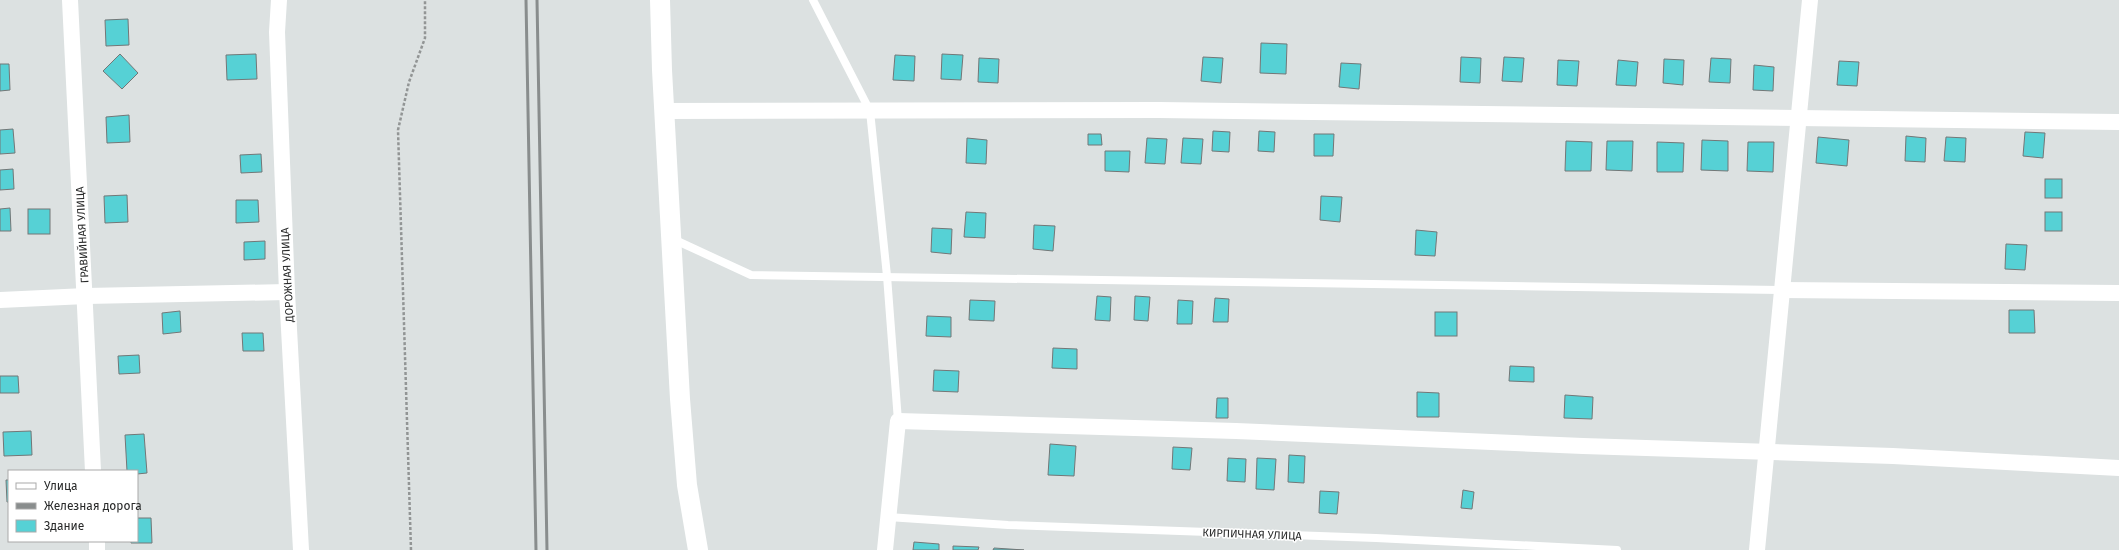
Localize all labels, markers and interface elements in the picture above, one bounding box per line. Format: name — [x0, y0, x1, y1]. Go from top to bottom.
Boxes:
street label: ГРАВИЙНАЯ УЛИЦА — [73, 186, 92, 284]
street label: ДОРОЖНАЯ УЛИЦА — [278, 227, 297, 324]
legend — [8, 470, 138, 542]
text: Улица — [44, 479, 78, 493]
text: Железная дорога — [44, 499, 142, 513]
text: Здание — [44, 519, 84, 533]
street label: КИРПИЧНАЯ УЛИЦА — [1202, 526, 1303, 543]

